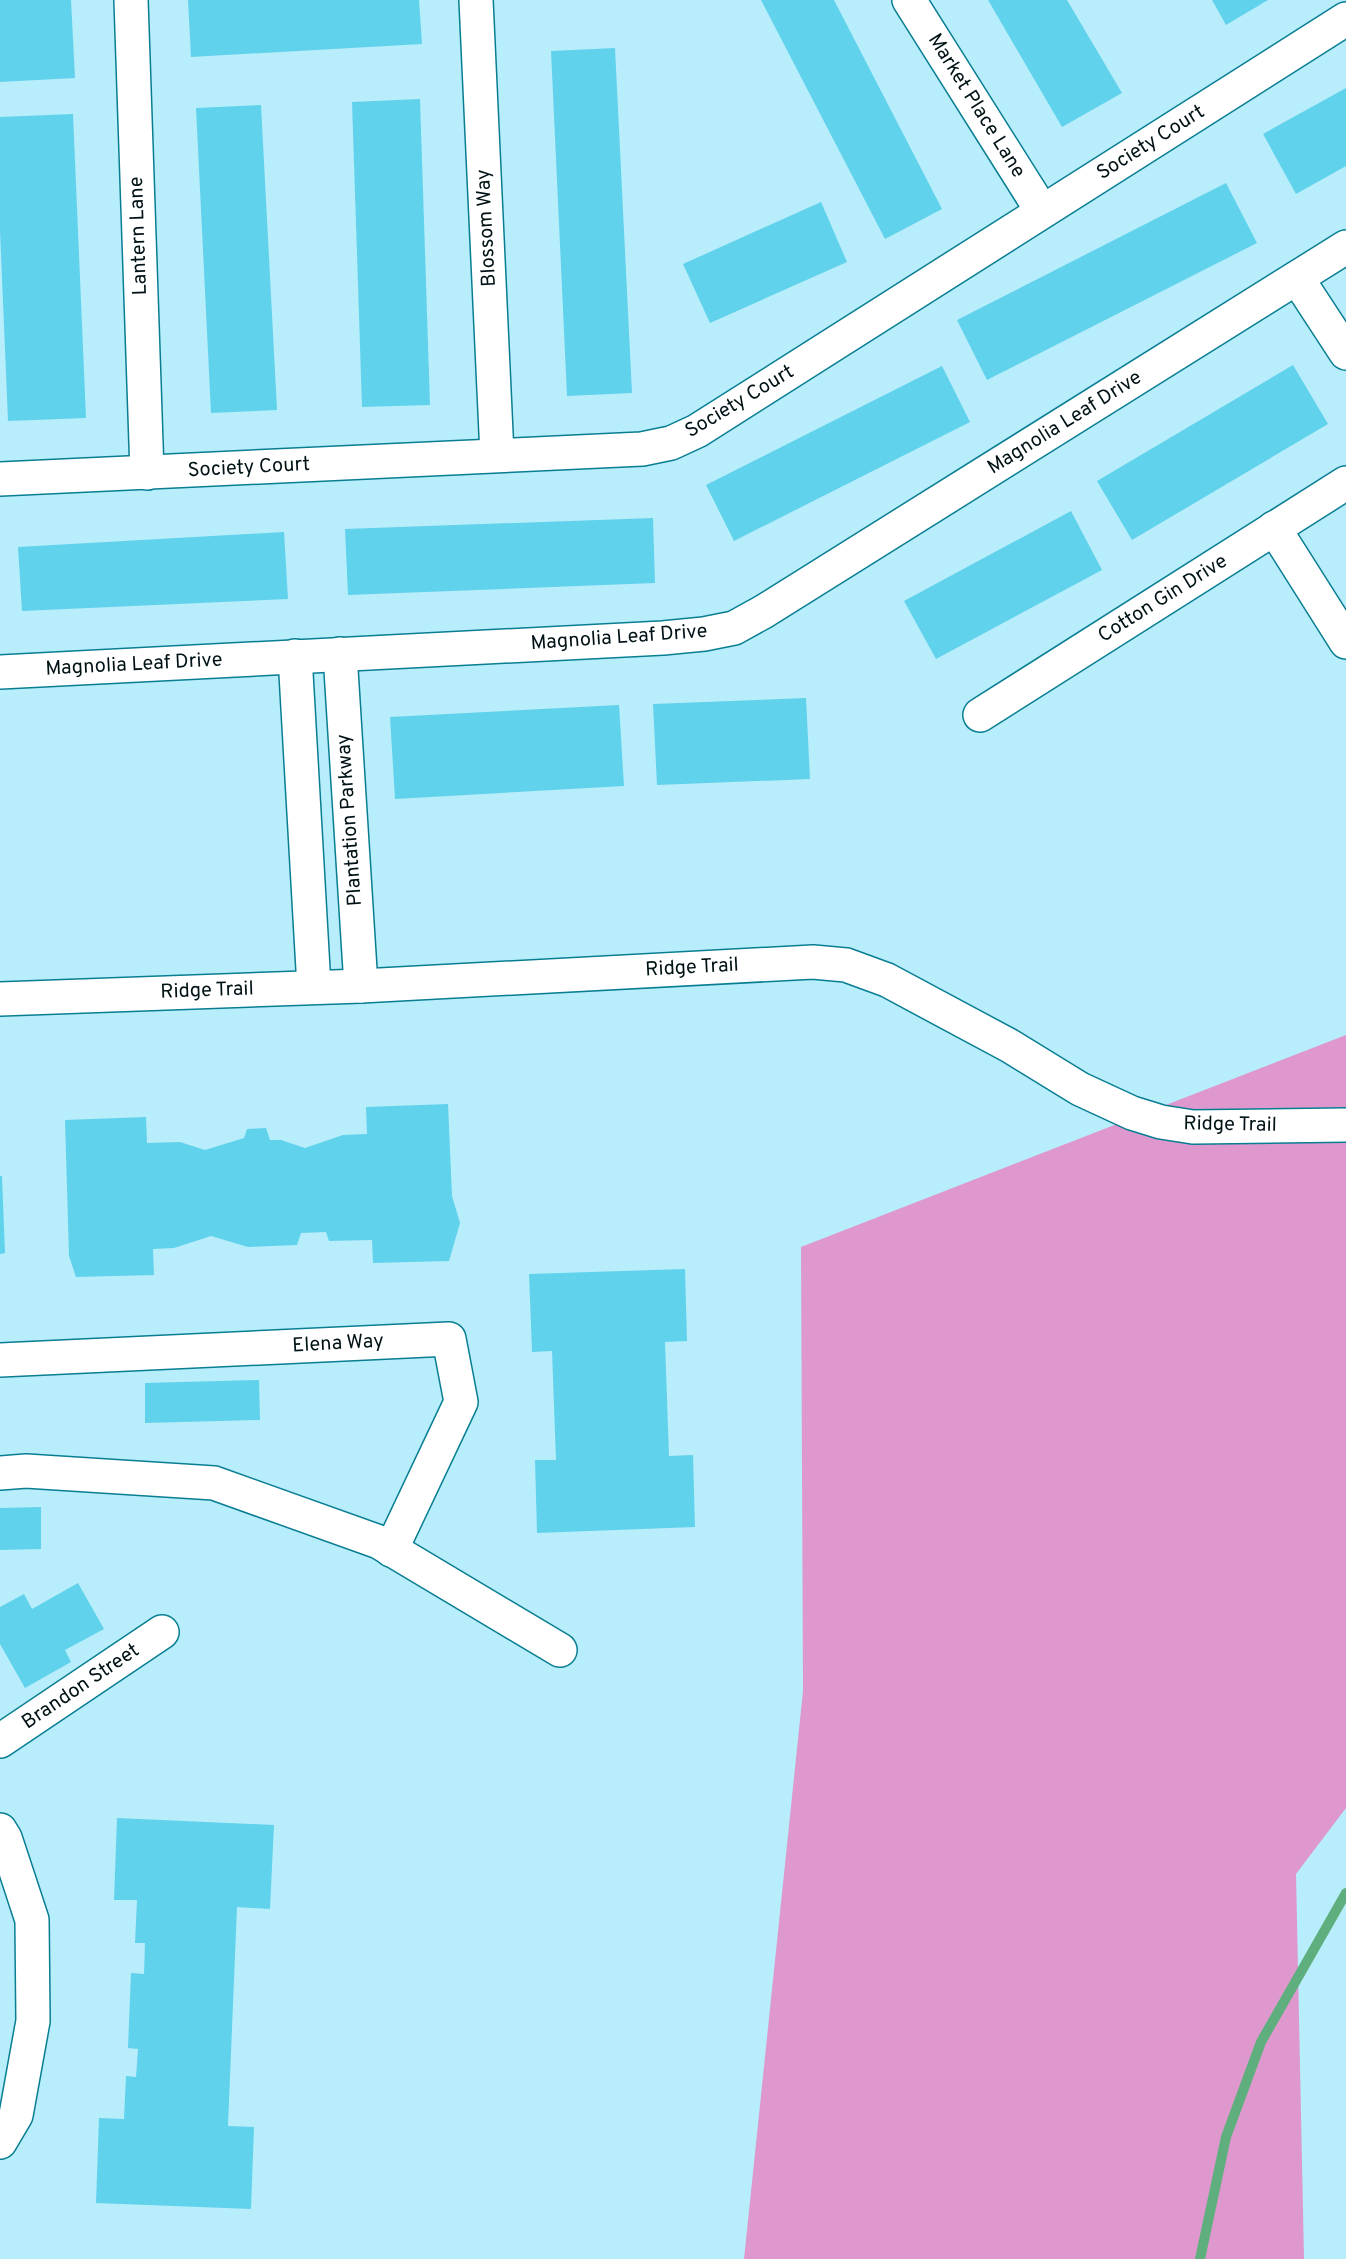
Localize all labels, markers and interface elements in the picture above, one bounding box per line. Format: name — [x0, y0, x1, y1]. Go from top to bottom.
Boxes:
street label: Market Place Lane — [921, 29, 1031, 183]
street label: Society Court — [1092, 100, 1210, 186]
street label: Blossom Way — [471, 169, 503, 287]
street label: Lantern Lane — [124, 176, 154, 296]
street label: Society Court — [681, 359, 799, 445]
street label: Magnolia Leaf Drive — [983, 365, 1147, 481]
street label: Society Court — [187, 452, 311, 484]
street label: Cotton Gin Drive — [1093, 549, 1233, 649]
street label: Magnolia Leaf Drive — [530, 619, 708, 657]
street label: Magnolia Leaf Drive — [45, 647, 223, 683]
street label: Plantation Parkway — [331, 733, 369, 907]
street label: Ridge Trail — [645, 953, 739, 983]
street label: Ridge Trail — [160, 976, 254, 1006]
street label: Ridge Trail — [1183, 1111, 1277, 1139]
street label: Elena Way — [292, 1329, 384, 1359]
street label: Brandon Street — [17, 1638, 145, 1736]

